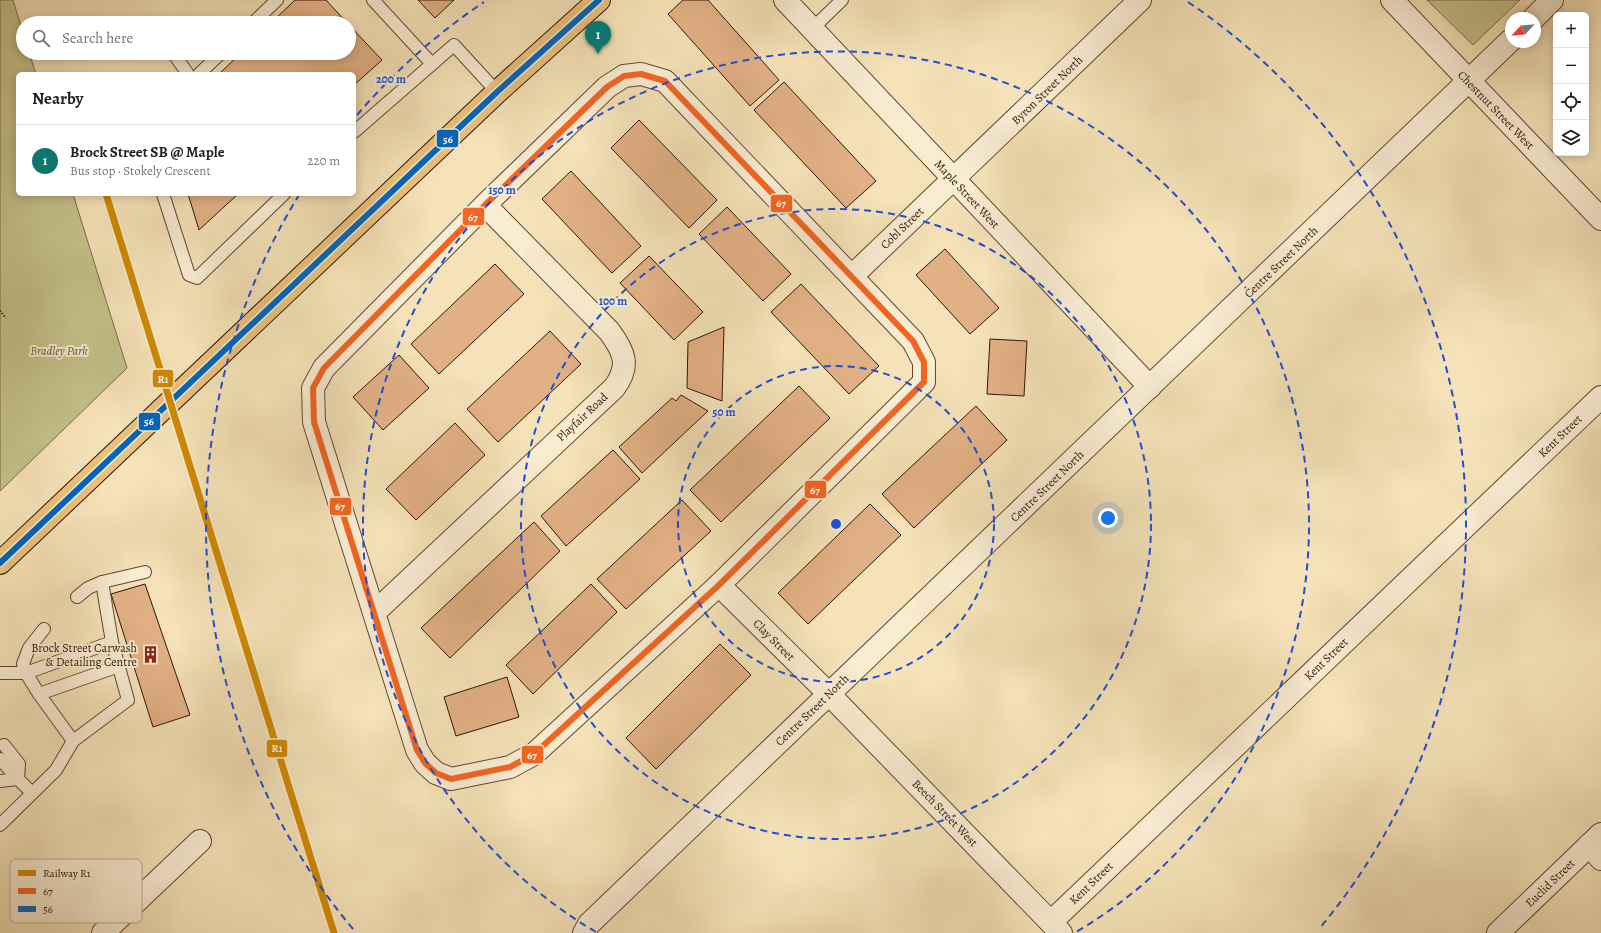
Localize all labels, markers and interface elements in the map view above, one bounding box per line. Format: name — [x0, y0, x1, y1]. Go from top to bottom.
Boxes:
north arrow — [1505, 12, 1541, 48]
map controls — [1553, 12, 1589, 156]
button: + — [1553, 12, 1589, 48]
search box — [16, 16, 356, 60]
pin: 1 — [585, 21, 611, 54]
icon: search — [30, 27, 52, 49]
text: Search here — [62, 28, 133, 48]
button: − — [1553, 48, 1589, 84]
street label: Byron Street North — [1008, 52, 1086, 128]
street label: Chestnut Street West — [1454, 67, 1538, 153]
text: 200 m — [376, 71, 406, 87]
button: locate — [1553, 84, 1589, 120]
text: Nearby — [32, 87, 83, 110]
button: layers — [1553, 120, 1589, 156]
line badge: 56 — [436, 129, 459, 148]
text: 56 — [443, 132, 453, 147]
text: Brock Street SB @ Maple — [70, 142, 225, 162]
text: 1 — [43, 152, 47, 169]
text: 220 m — [307, 152, 340, 169]
street label: Maple Street West — [931, 156, 1003, 232]
text: Bus stop · Stokely Crescent — [70, 162, 211, 179]
text: 150 m — [488, 182, 516, 198]
line badge: 67 — [770, 194, 793, 213]
text: 67 — [776, 196, 786, 211]
street label: Cobl Street — [877, 203, 927, 253]
line badge: 67 — [462, 207, 485, 226]
text: 67 — [468, 210, 478, 225]
street label: Centre Street North — [1241, 222, 1322, 301]
text: 100 m — [599, 293, 627, 309]
park label: Bradley Park — [30, 343, 88, 359]
line badge: R1 — [152, 369, 174, 388]
text: R1 — [158, 372, 169, 387]
street label: Playfair Road — [553, 389, 612, 445]
text: 50 m — [712, 404, 736, 420]
street label: Kent Street — [1535, 411, 1585, 461]
line badge: 56 — [138, 412, 161, 431]
text: 56 — [144, 414, 154, 429]
street label: Centre Street North — [1007, 446, 1088, 525]
line badge: 67 — [804, 480, 827, 499]
text: 67 — [810, 483, 820, 498]
line badge: 67 — [329, 497, 352, 516]
text: 67 — [335, 499, 345, 514]
your location — [1098, 508, 1118, 528]
centre of rings — [829, 517, 843, 531]
street label: Clay Street — [750, 616, 798, 664]
street label: Kent Street — [1301, 634, 1351, 684]
place label: Brock Street Carwash & Detailing Centre — [31, 640, 138, 670]
building icon: Brock Street Carwash & Detailing Centre — [140, 645, 160, 665]
street label: Centre Street North — [772, 670, 853, 749]
line badge: R1 — [266, 739, 288, 758]
text: R1 — [272, 741, 283, 756]
line badge: 67 — [521, 745, 544, 764]
text: 67 — [527, 748, 537, 763]
street label: Beech Street West — [909, 776, 981, 850]
street label: Euclid Street — [1522, 855, 1578, 911]
street label: Kent Street — [1066, 858, 1116, 908]
legend — [10, 859, 142, 923]
text: Railway R1 — [43, 866, 91, 881]
text: 67 — [43, 884, 53, 899]
text: 56 — [43, 902, 53, 917]

